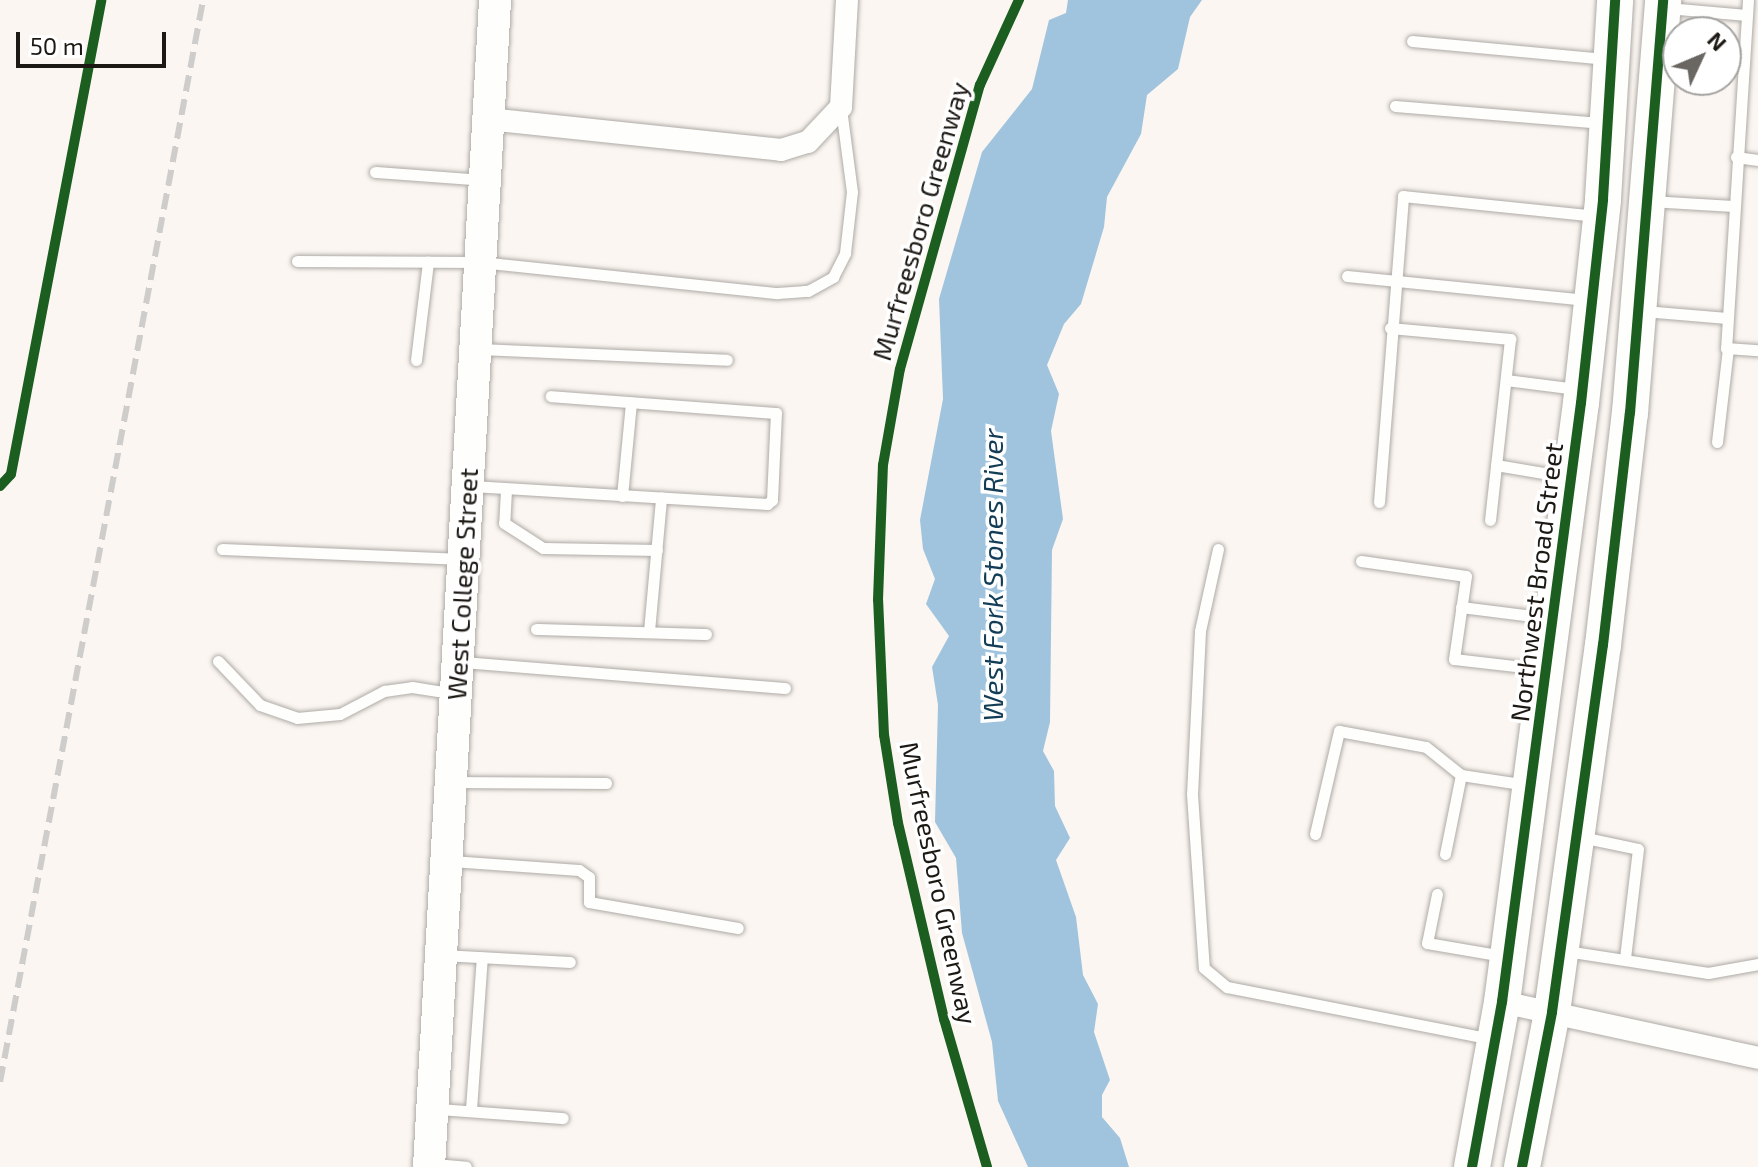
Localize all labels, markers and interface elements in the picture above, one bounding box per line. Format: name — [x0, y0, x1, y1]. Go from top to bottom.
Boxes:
scale bar — [20, 16, 170, 66]
north arrow — [1662, 16, 1742, 96]
text: N — [1703, 26, 1733, 55]
text: 50 m — [30, 31, 84, 60]
street label: Murfreesboro Greenway — [865, 78, 975, 364]
water label: West Fork Stones River — [975, 428, 1009, 722]
street label: Northwest Broad Street — [1503, 441, 1569, 723]
street label: West College Street — [440, 467, 484, 701]
street label: Murfreesboro Greenway — [894, 739, 984, 1027]

